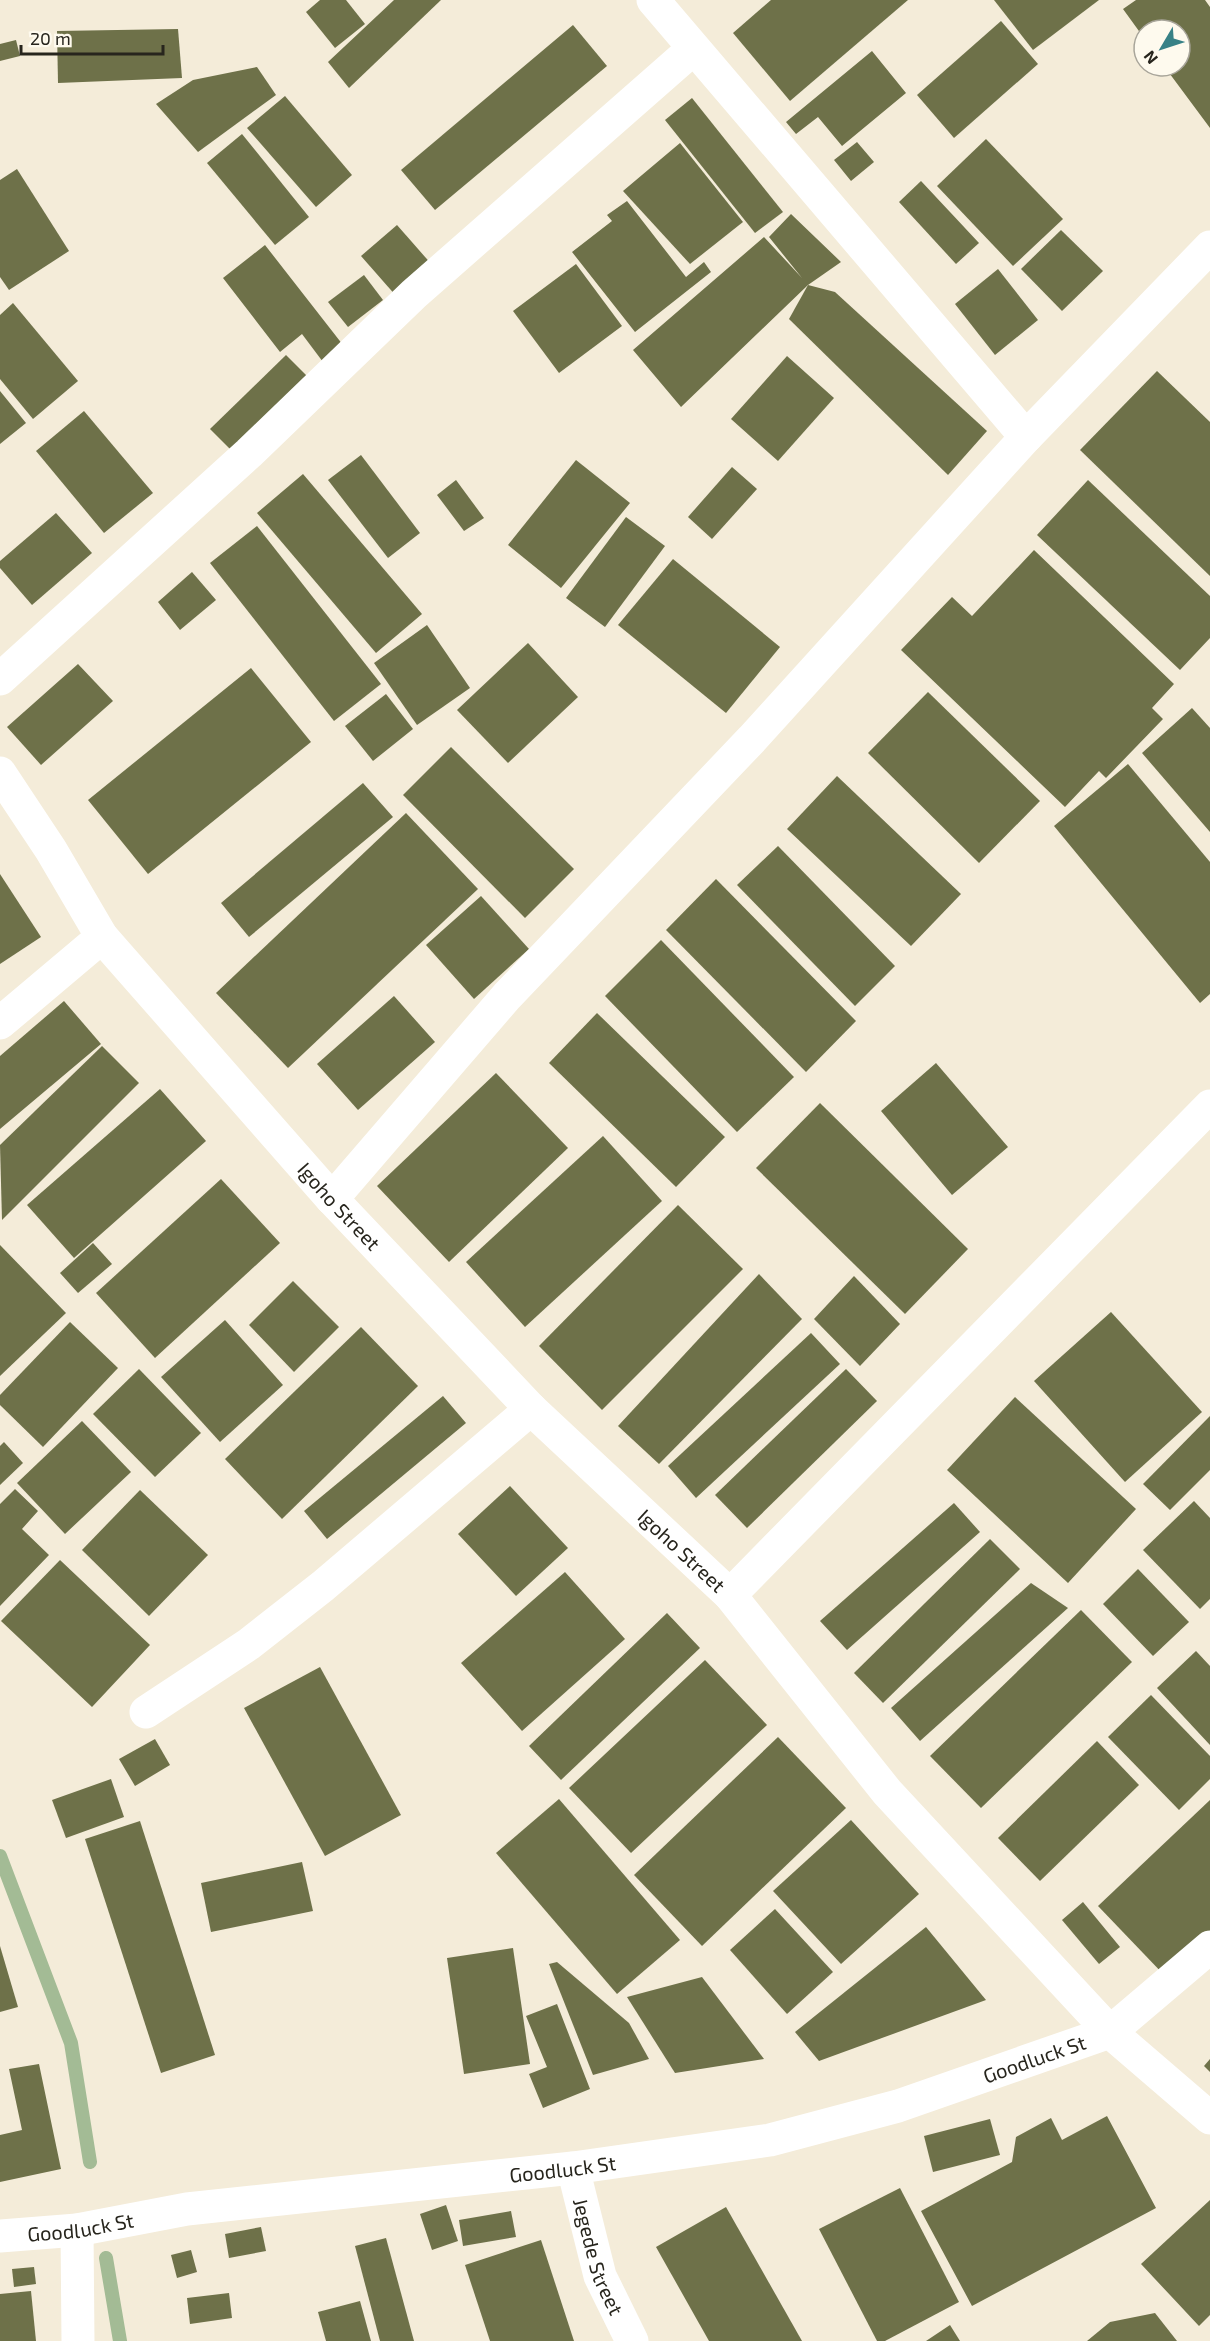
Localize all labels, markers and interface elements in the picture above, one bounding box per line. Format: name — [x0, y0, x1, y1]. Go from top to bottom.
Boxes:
scale bar — [21, 18, 164, 56]
north arrow — [1132, 18, 1192, 78]
text: 20 m — [30, 27, 71, 49]
text: N — [1139, 47, 1161, 68]
street label: Igoho Street — [293, 1157, 386, 1255]
street label: Igoho Street — [633, 1504, 731, 1597]
street label: Goodluck St — [980, 2029, 1089, 2087]
street label: Goodluck St — [508, 2150, 618, 2187]
street label: Jegede Street — [569, 2195, 629, 2319]
street label: Goodluck St — [26, 2207, 136, 2246]

